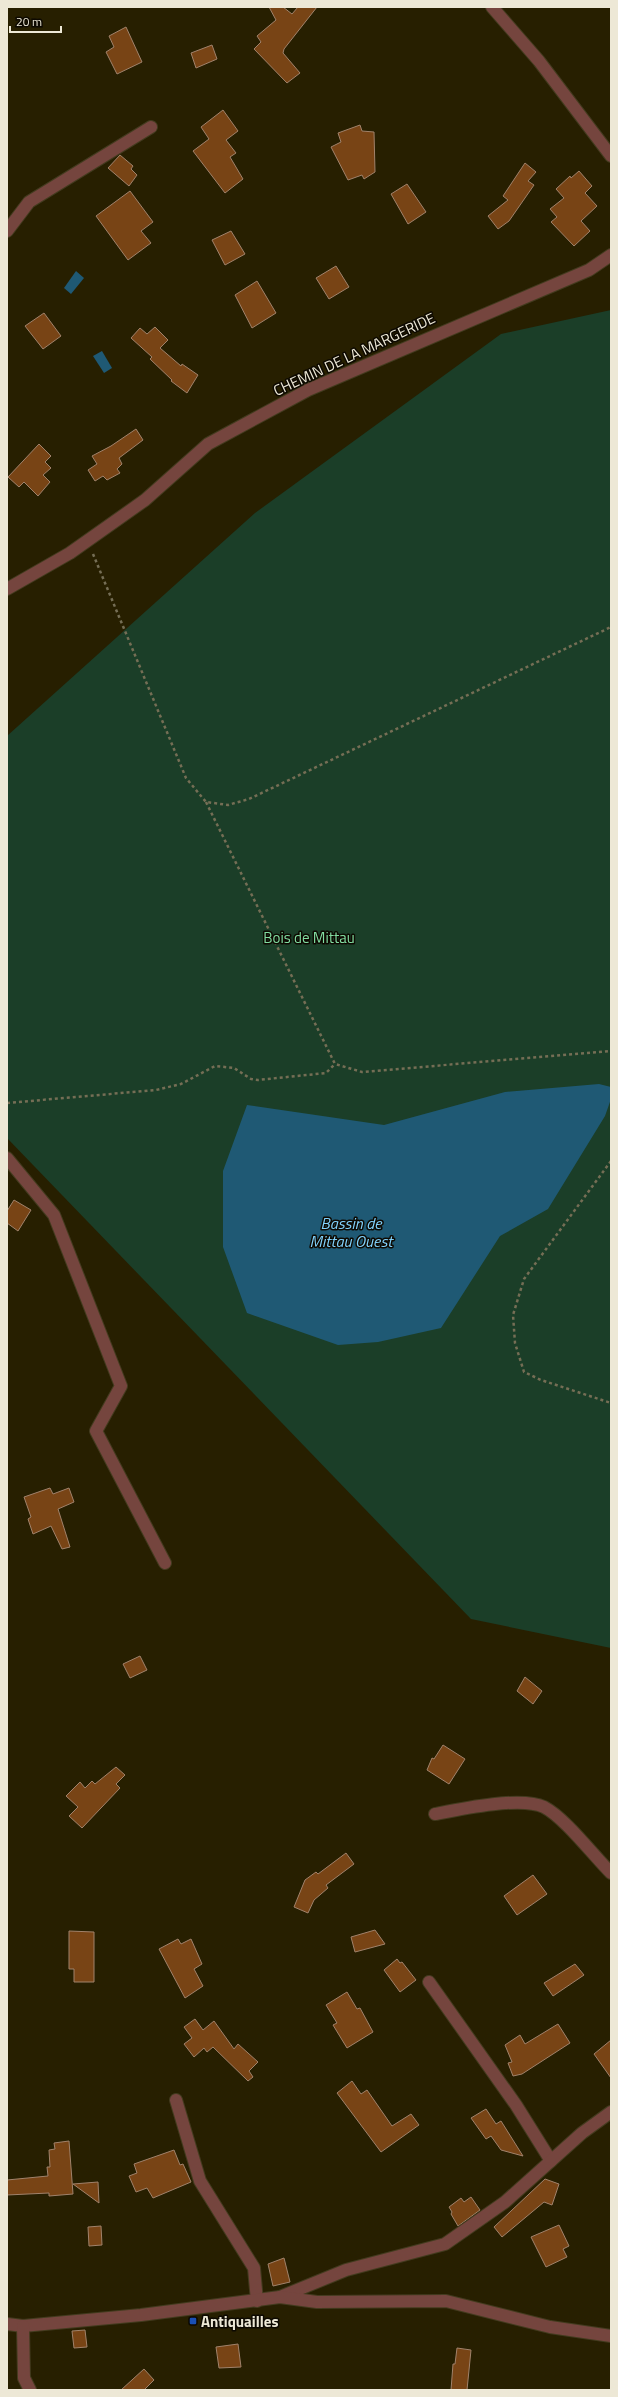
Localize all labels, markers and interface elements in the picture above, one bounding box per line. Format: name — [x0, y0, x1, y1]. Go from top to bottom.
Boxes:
scale bar — [10, 8, 61, 34]
text: 20 m — [16, 12, 42, 31]
street label: CHEMIN DE LA MARGERIDE — [269, 306, 439, 402]
park label: Bois de Mittau — [263, 926, 355, 949]
water label: Bassin de Mittau Ouest — [310, 1211, 394, 1253]
place label: Antiquailles — [201, 2310, 278, 2333]
marker: Antiquailles — [188, 2316, 198, 2326]

